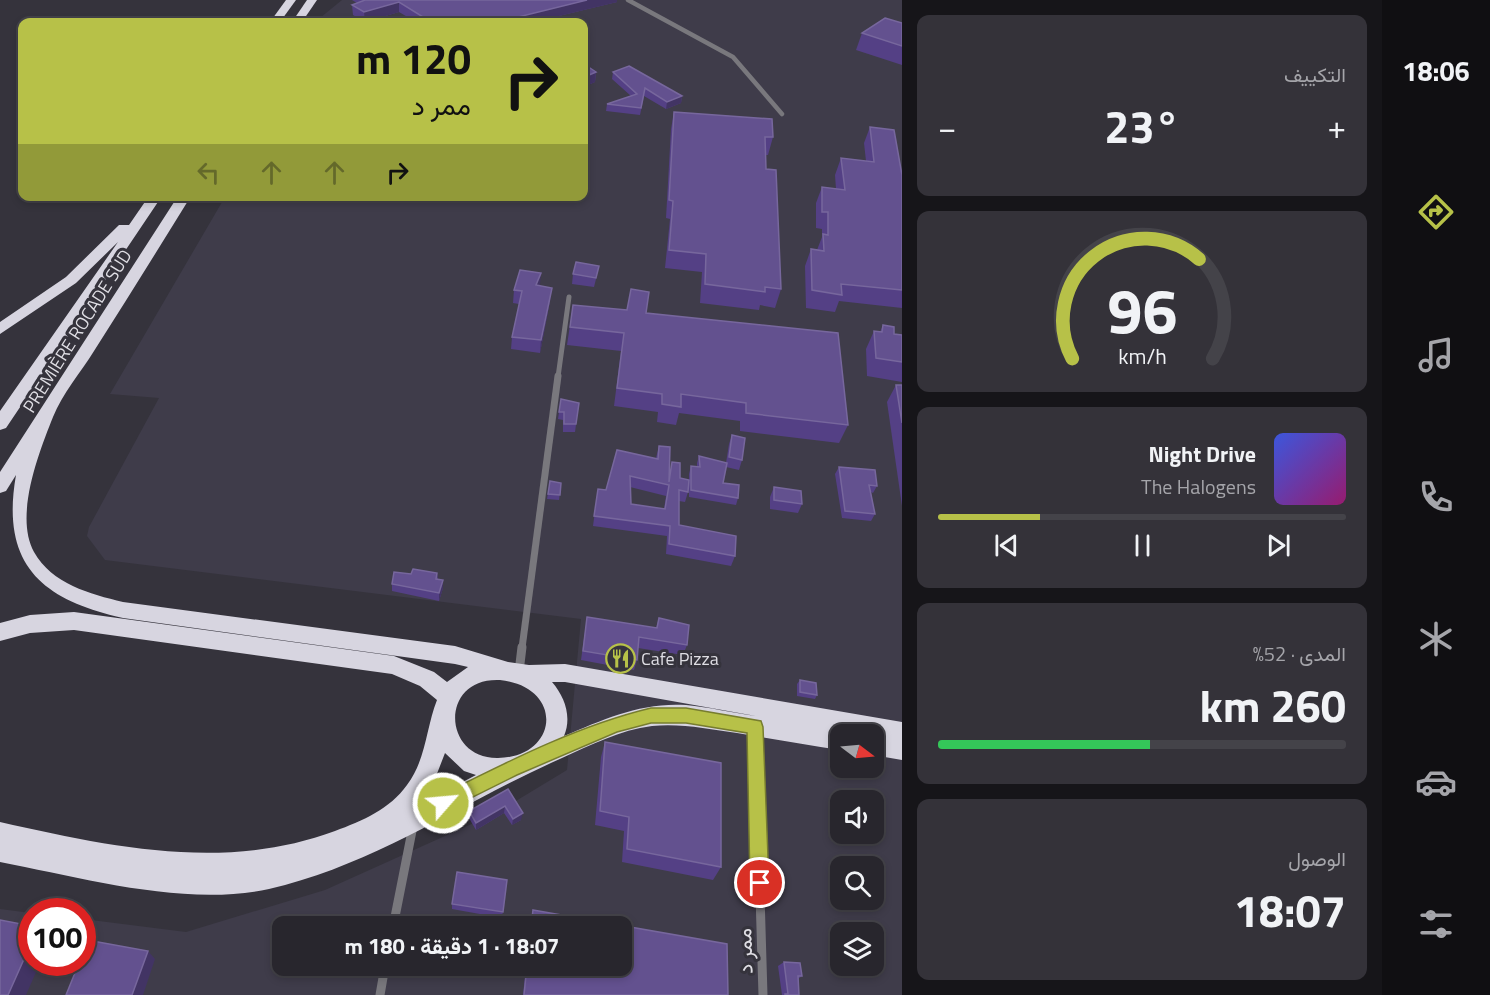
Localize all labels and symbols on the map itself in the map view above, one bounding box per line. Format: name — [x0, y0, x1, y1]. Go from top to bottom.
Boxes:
street label: PREMIÈRE ROCADE SUD — [16, 244, 138, 418]
restaurant icon: Cafe Pizza — [604, 642, 636, 674]
place label: Cafe Pizza — [641, 645, 719, 672]
north arrow — [830, 724, 884, 778]
position arrow — [411, 771, 475, 835]
pin — [734, 857, 785, 908]
speed limit sign: 100 — [18, 898, 96, 976]
street label: ممر د — [727, 927, 761, 975]

